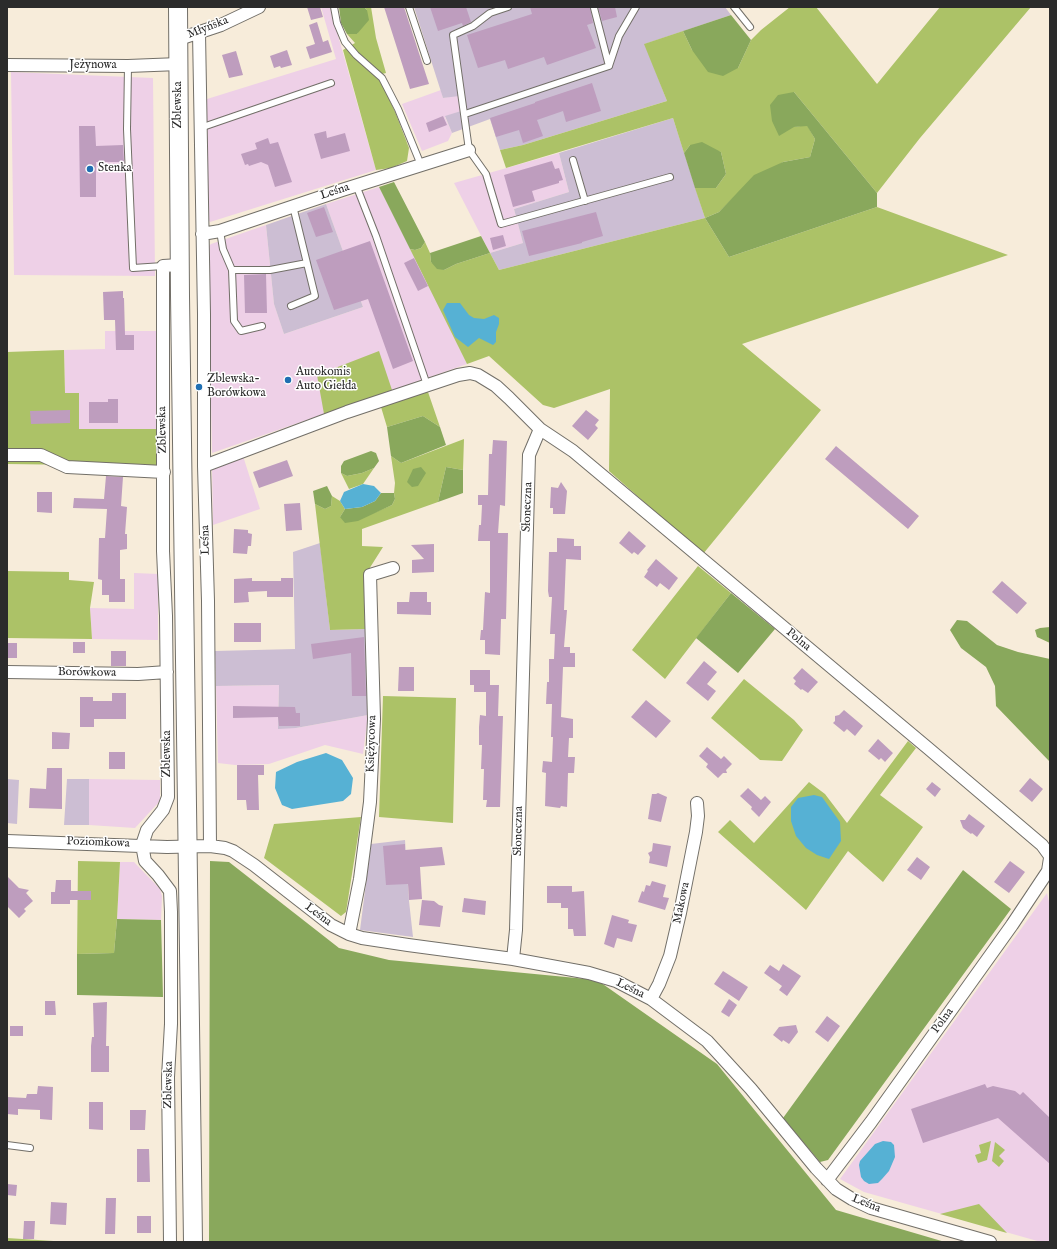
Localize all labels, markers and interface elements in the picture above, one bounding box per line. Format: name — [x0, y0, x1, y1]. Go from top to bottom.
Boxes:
street label: Młyńska — [185, 14, 231, 42]
street label: Jeżynowa — [69, 59, 117, 73]
street label: Zblewska — [172, 81, 186, 129]
place label: Stenka — [98, 162, 132, 176]
marker: Stenka — [85, 164, 95, 174]
street label: Leśna — [319, 181, 351, 203]
place label: Autokomis Auto Giełda — [296, 366, 357, 394]
place label: Zblewska- Borówkowa — [207, 373, 266, 401]
marker: Autokomis Auto Giełda — [283, 375, 293, 385]
marker: Zblewska- Borówkowa — [194, 382, 204, 392]
street label: Zblewska — [155, 406, 171, 454]
street label: Słoneczna — [520, 482, 536, 532]
street label: Leśna — [199, 525, 213, 555]
street label: Polna — [783, 625, 813, 655]
street label: Borówkowa — [58, 665, 116, 681]
street label: Księżycowa — [364, 715, 380, 773]
street label: Zblewska — [161, 730, 175, 778]
street label: Słoneczna — [511, 806, 527, 856]
street label: Poziomkowa — [66, 835, 130, 851]
street label: Makowa — [671, 881, 693, 925]
street label: Leśna — [302, 900, 334, 930]
street label: Leśna — [613, 976, 647, 1002]
street label: Polna — [929, 1005, 957, 1037]
street label: Zblewska — [161, 1061, 177, 1109]
street label: Leśna — [849, 1192, 883, 1216]

